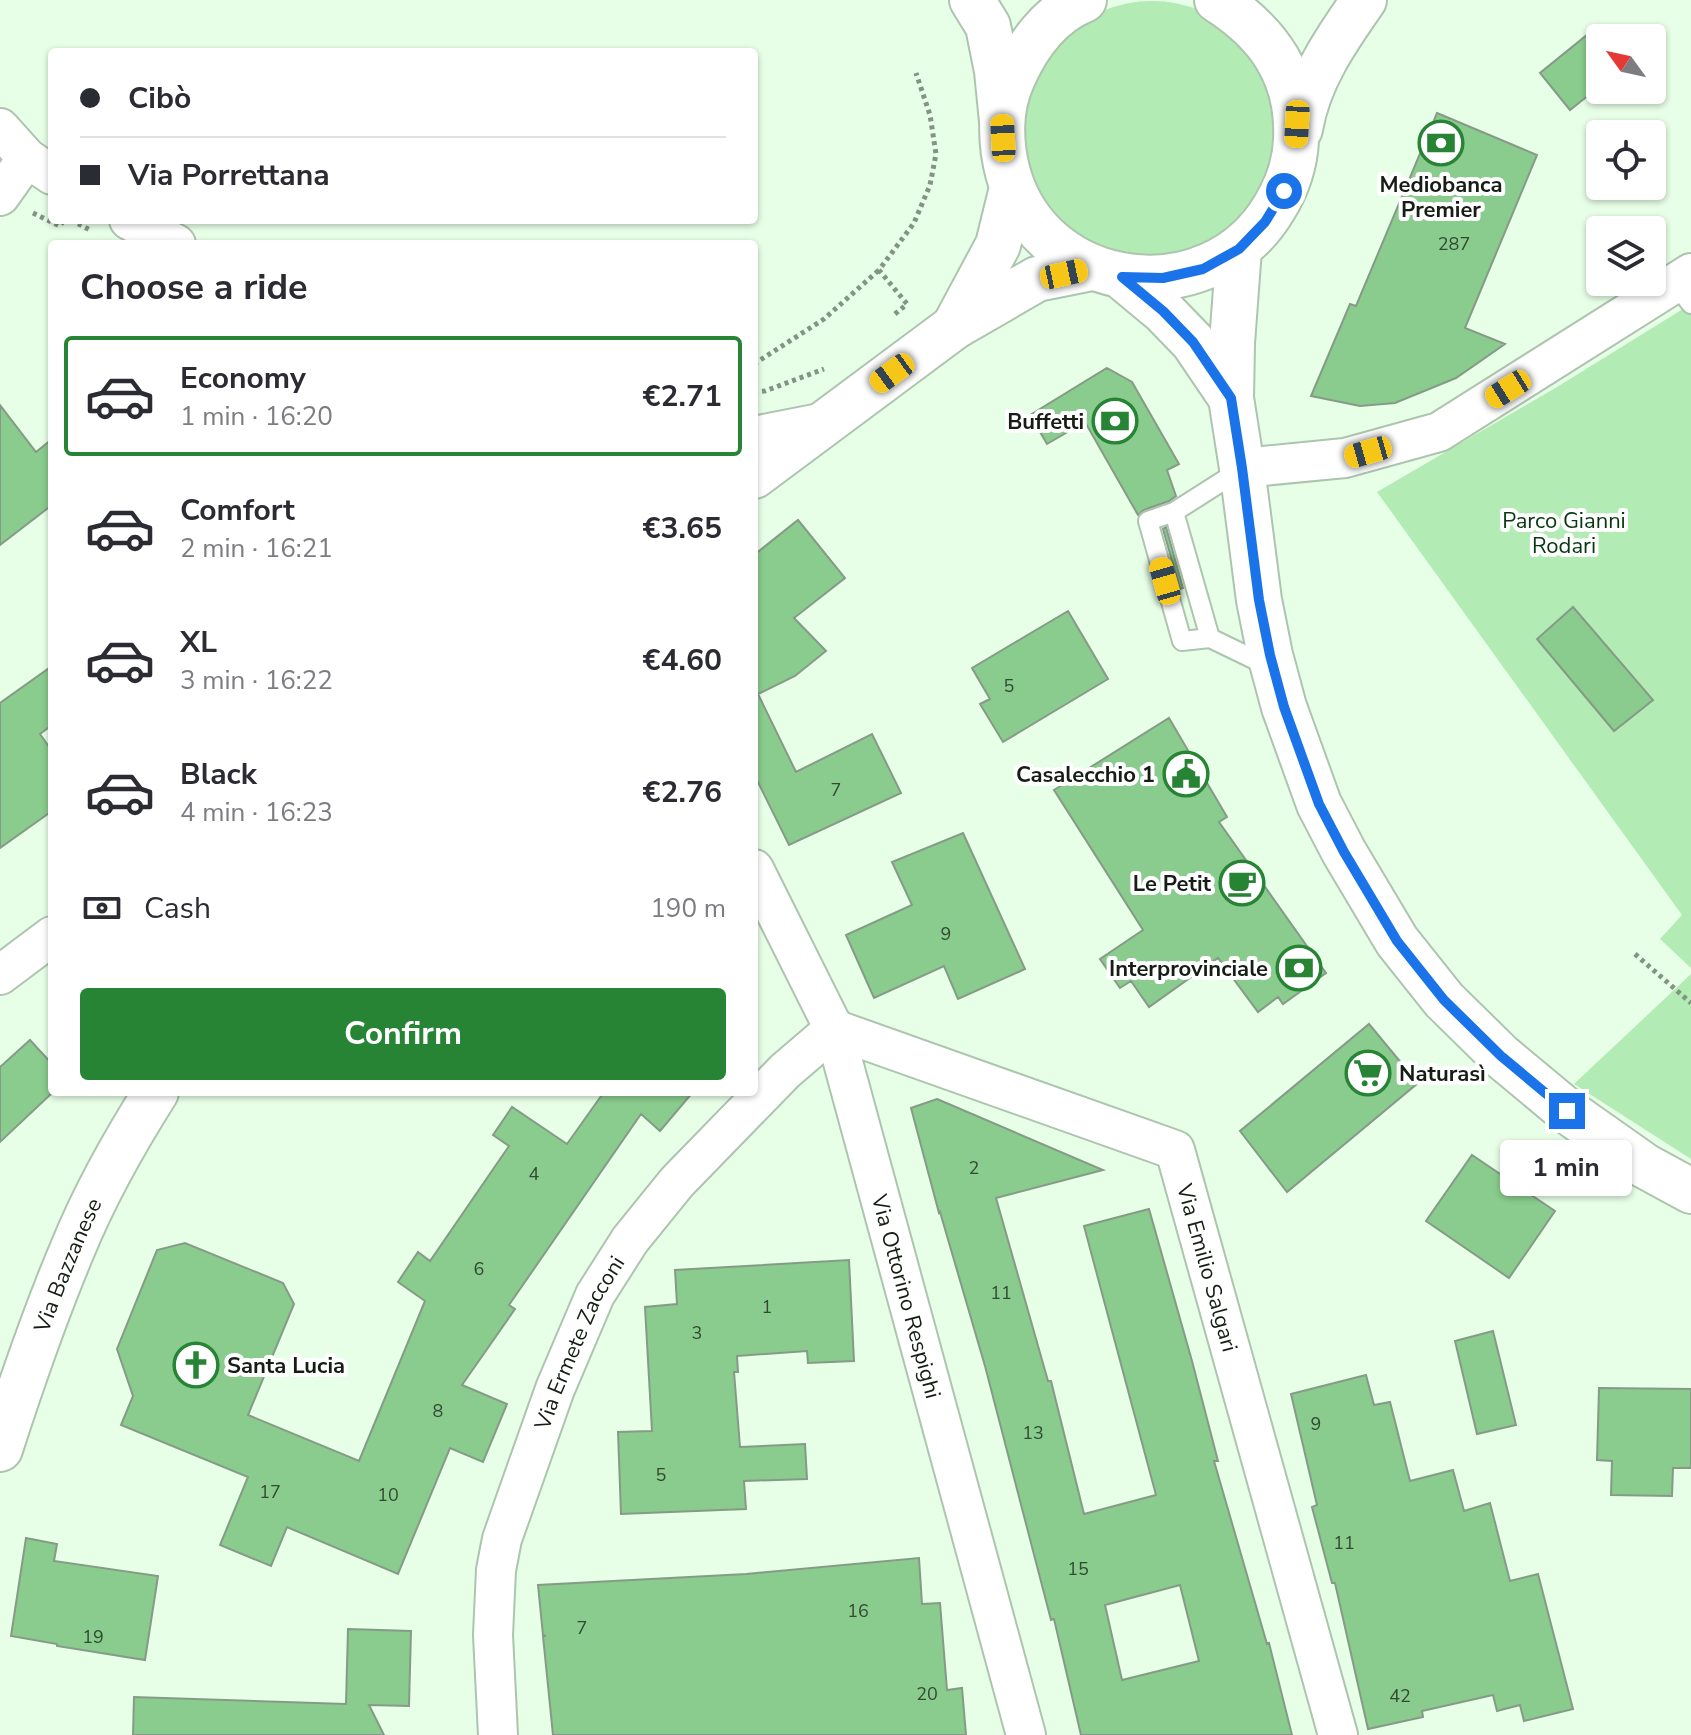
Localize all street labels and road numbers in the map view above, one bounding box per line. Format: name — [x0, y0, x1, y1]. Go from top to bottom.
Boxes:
street label: Via Emilio Salgari — [1169, 1180, 1245, 1355]
street label: Via Ottorino Respighi — [863, 1190, 948, 1402]
street label: Via Bazzanese — [27, 1193, 109, 1338]
street label: Via Ermete Zacconi — [528, 1250, 632, 1435]

